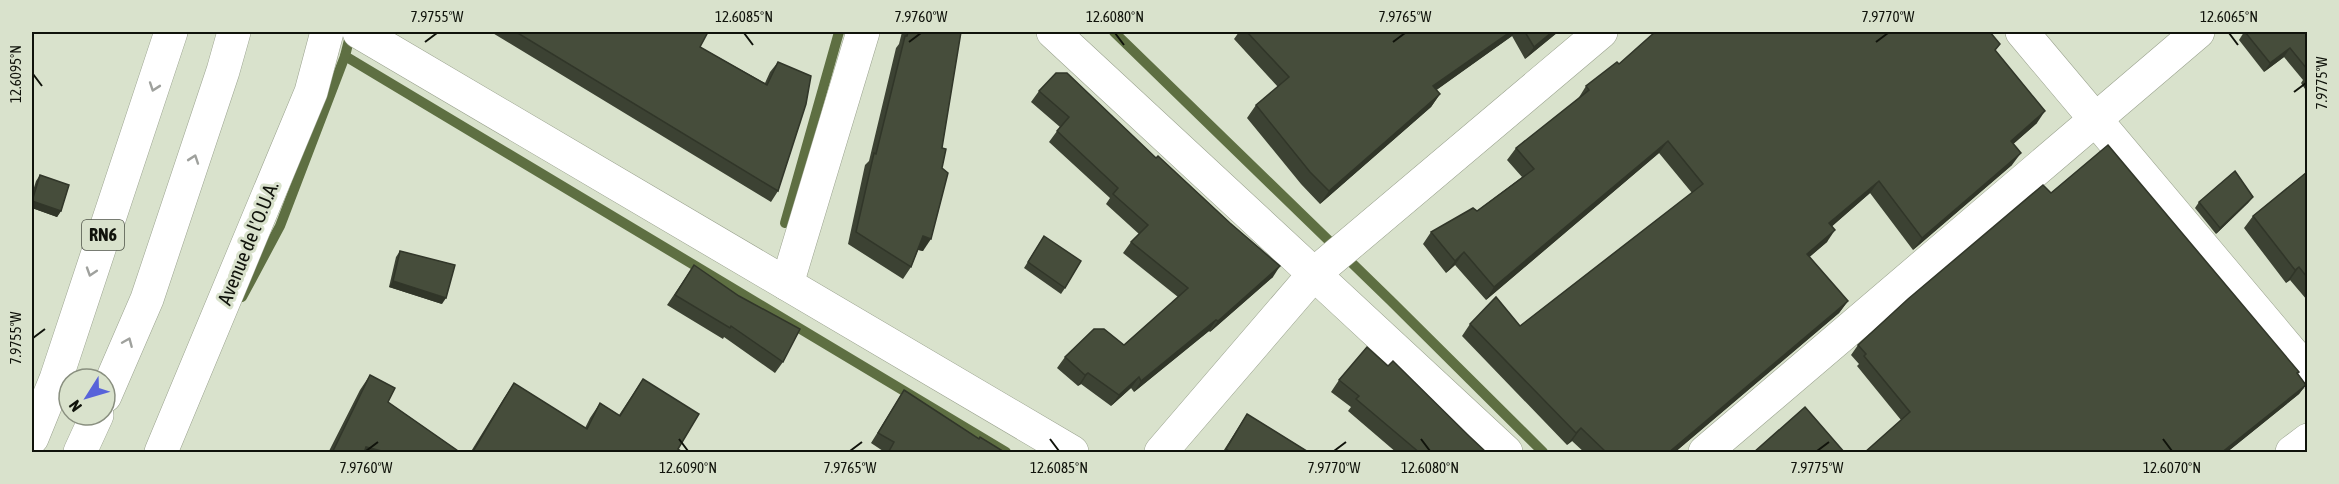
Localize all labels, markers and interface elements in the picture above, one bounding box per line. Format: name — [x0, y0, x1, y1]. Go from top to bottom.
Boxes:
text: 7.9755°W — [411, 8, 464, 25]
text: 12.6085°N — [715, 8, 773, 25]
text: 7.9760°W — [895, 8, 948, 25]
text: 12.6080°N — [1086, 8, 1144, 25]
text: 7.9765°W — [1379, 8, 1432, 25]
text: 7.9770°W — [1862, 8, 1915, 25]
text: 12.6065°N — [2200, 8, 2258, 25]
text: 12.6095°N — [7, 45, 24, 103]
text: 7.9775°W — [2313, 56, 2330, 109]
one-way arrow — [149, 81, 161, 92]
one-way arrow — [187, 154, 199, 165]
street label: Avenue de l'O.U.A. — [212, 178, 283, 308]
road number: RN6 — [82, 220, 124, 250]
one-way arrow — [86, 266, 98, 277]
text: 7.9755°W — [7, 311, 24, 364]
one-way arrow — [121, 337, 133, 348]
north arrow — [57, 367, 117, 427]
text: N — [65, 397, 85, 415]
text: 7.9760°W — [340, 459, 393, 476]
text: 12.6090°N — [659, 459, 717, 476]
text: 7.9765°W — [824, 459, 877, 476]
text: 12.6085°N — [1030, 459, 1088, 476]
text: 7.9770°W — [1308, 459, 1361, 476]
text: 12.6080°N — [1401, 459, 1459, 476]
text: 7.9775°W — [1791, 459, 1844, 476]
text: 12.6070°N — [2143, 459, 2201, 476]

